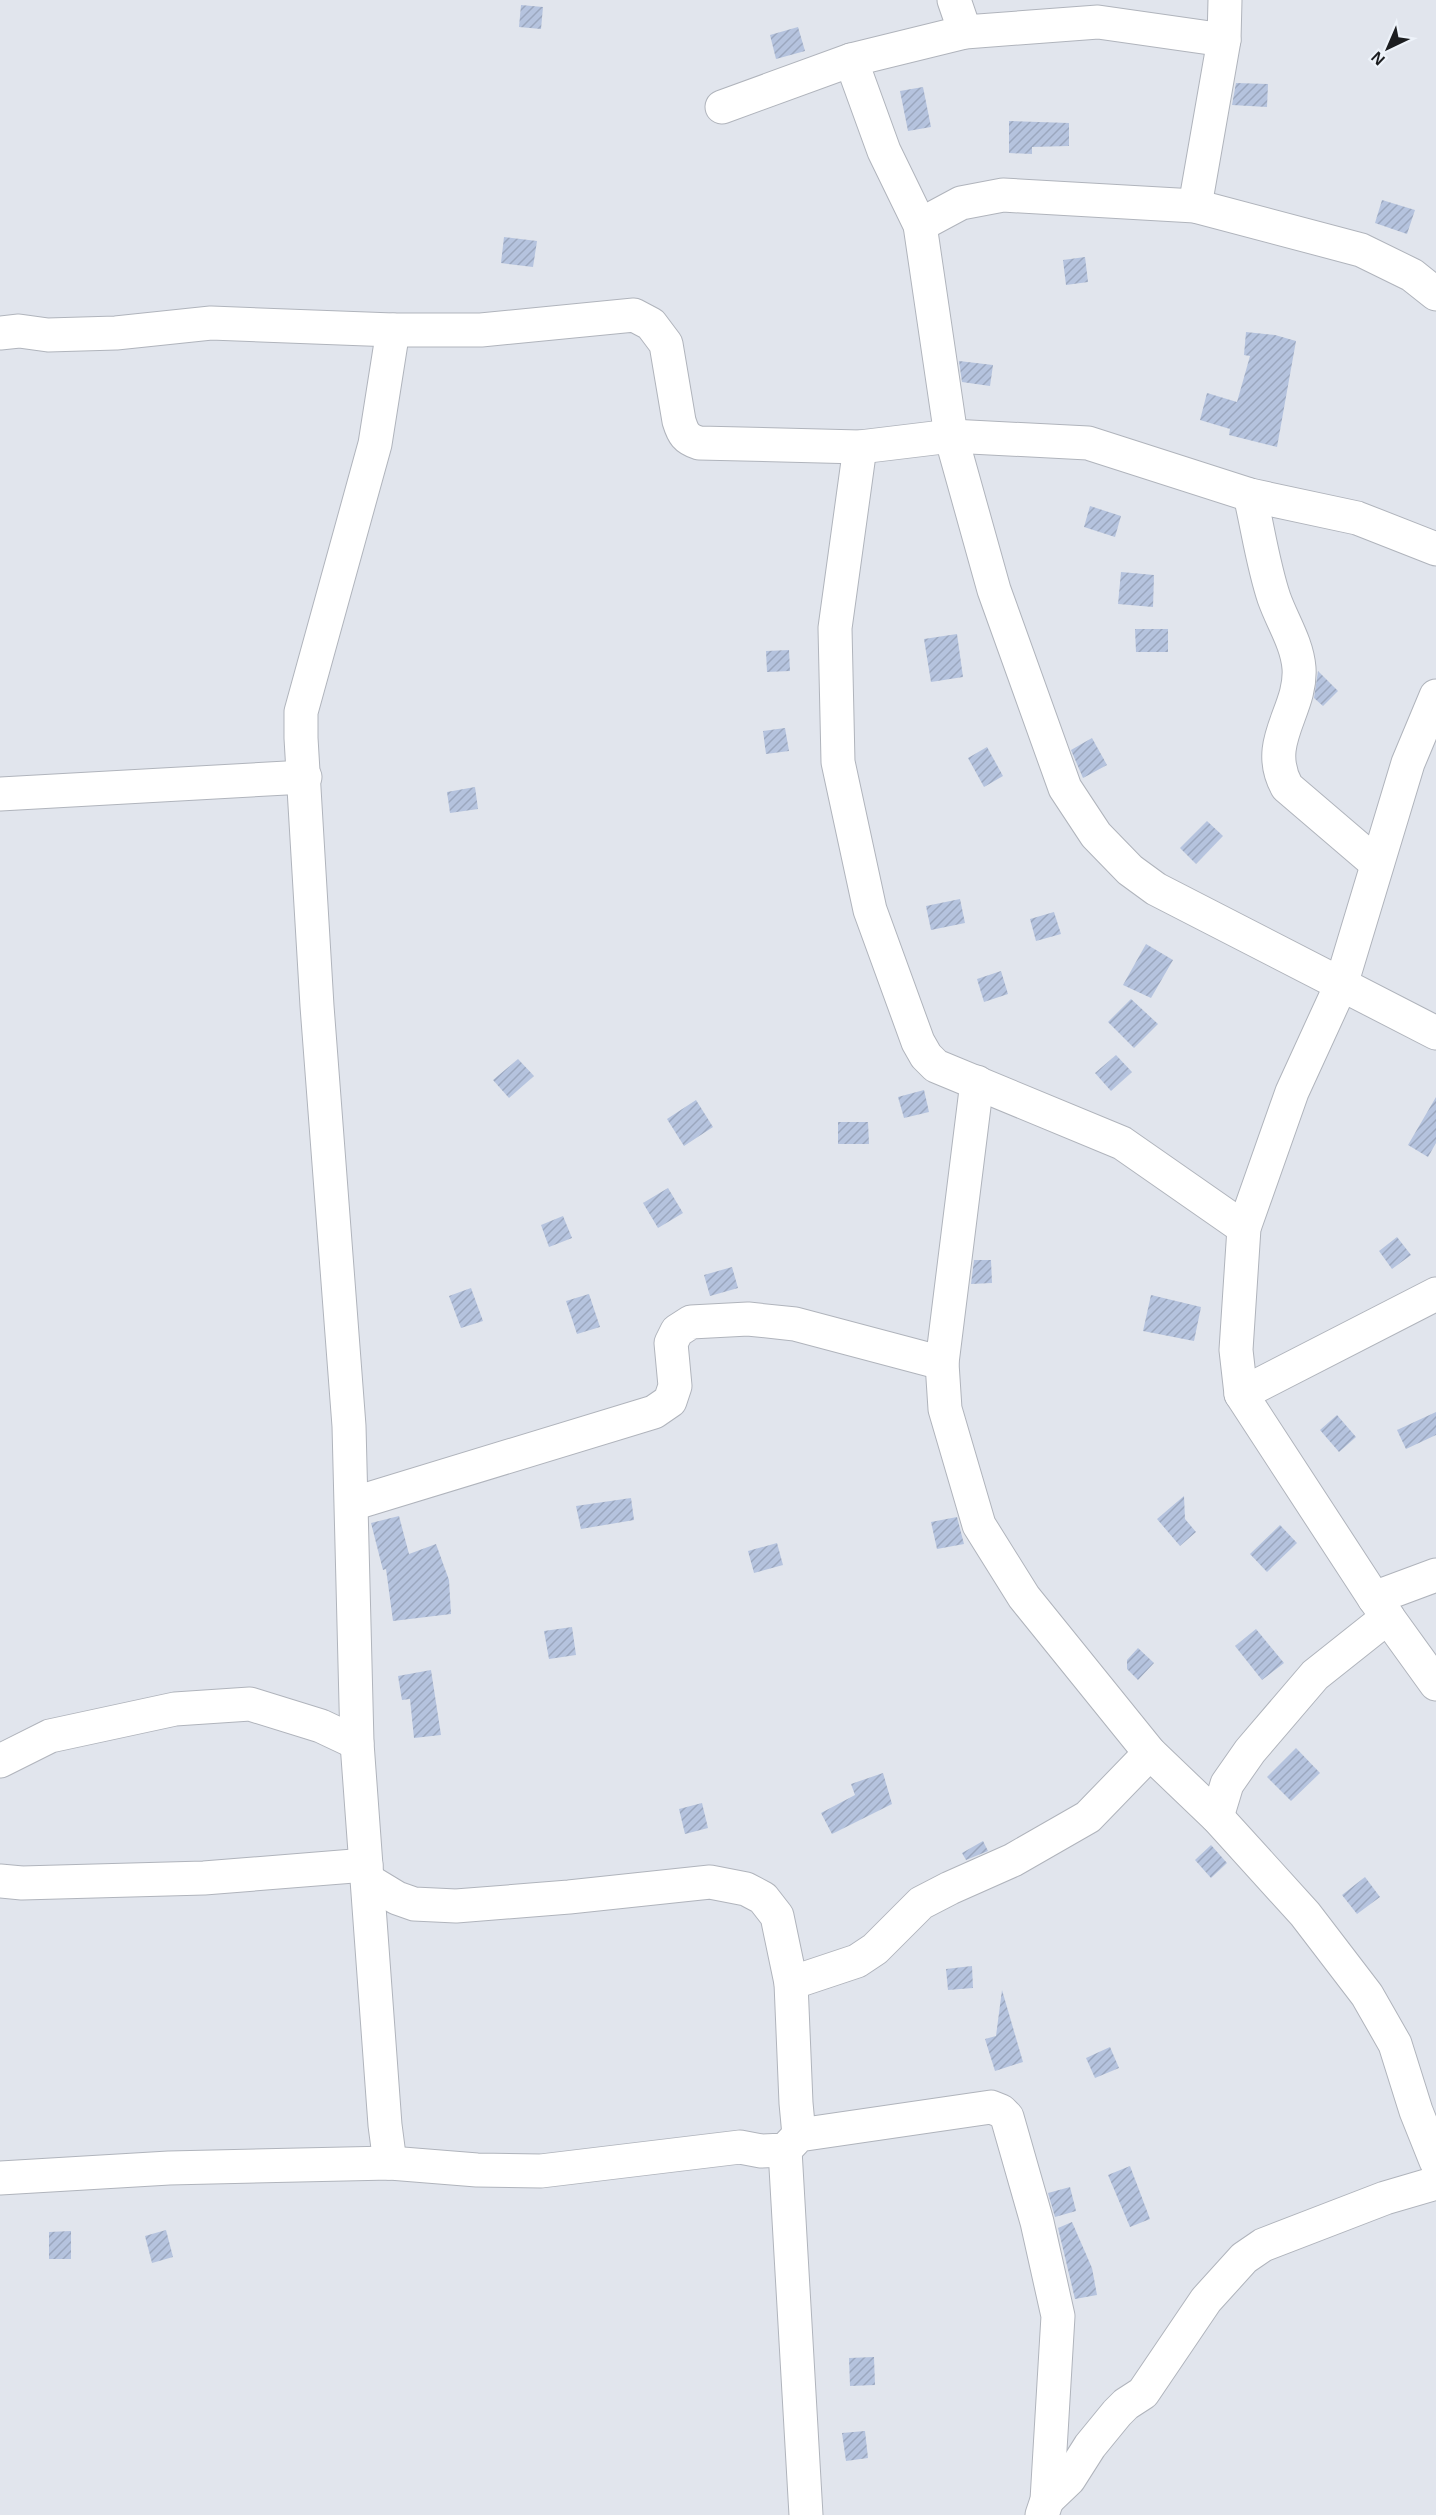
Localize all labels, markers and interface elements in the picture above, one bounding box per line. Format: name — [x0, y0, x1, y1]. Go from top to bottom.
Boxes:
north arrow — [1358, 18, 1418, 78]
text: N — [1368, 48, 1388, 69]

